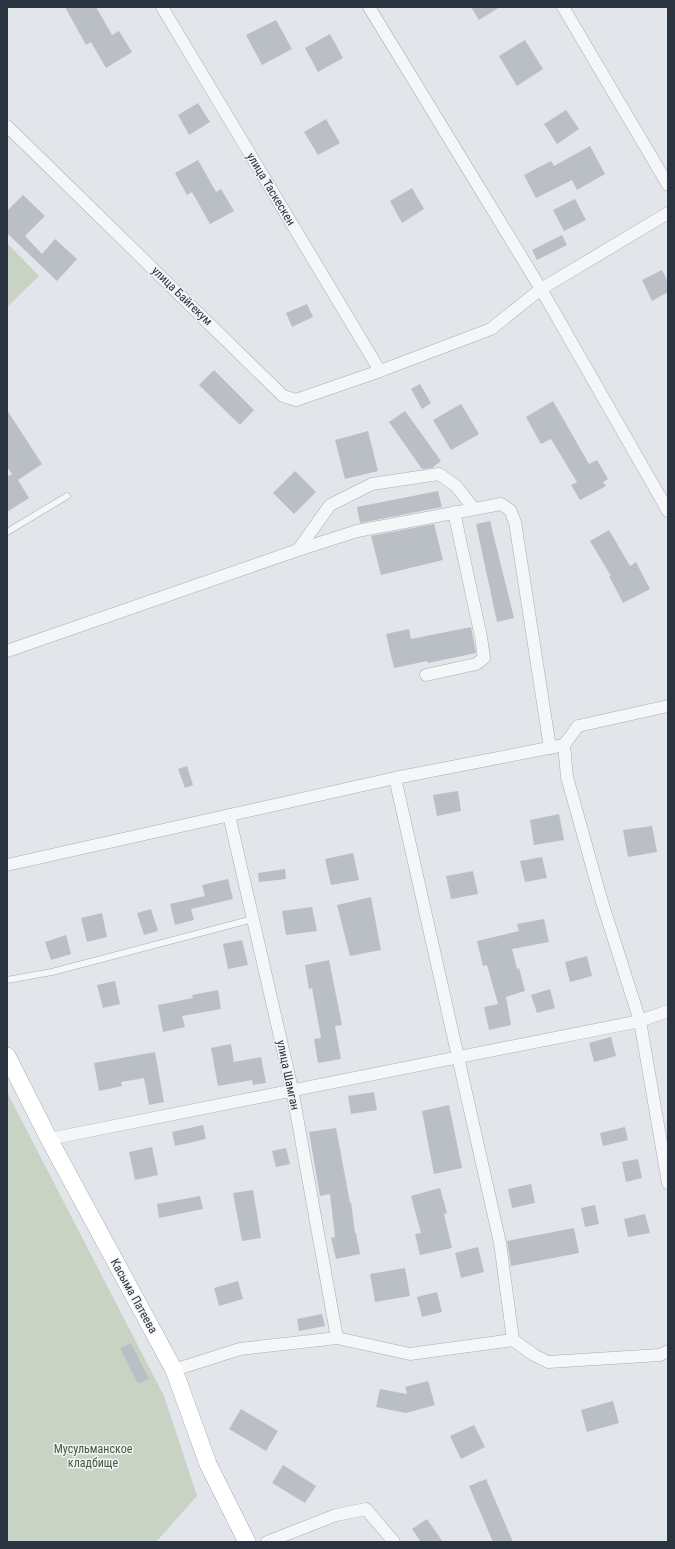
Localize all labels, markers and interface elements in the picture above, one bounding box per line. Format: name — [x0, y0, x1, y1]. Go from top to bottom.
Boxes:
street label: улица Таскескен — [244, 150, 298, 228]
street label: улица Байгекум — [149, 264, 215, 328]
street label: улица Шамган — [274, 1039, 302, 1111]
street label: Касыма Патеева — [108, 1256, 160, 1336]
park label: Мусульманское кладбище — [54, 1442, 133, 1470]

